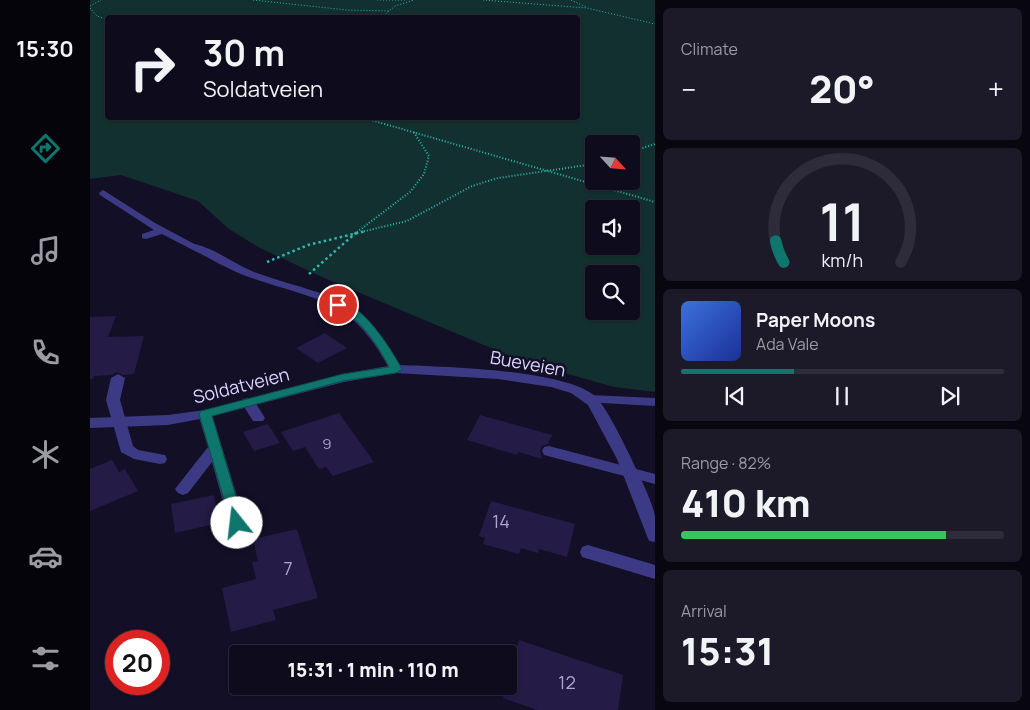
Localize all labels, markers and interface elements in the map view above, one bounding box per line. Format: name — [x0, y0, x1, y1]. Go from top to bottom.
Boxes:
text: 30 m — [203, 29, 285, 77]
text: 15:30 — [16, 34, 74, 64]
icon: right — [120, 35, 185, 100]
text: Climate — [681, 38, 738, 60]
text: 20° — [809, 62, 875, 114]
text: − — [681, 70, 696, 108]
text: + — [988, 70, 1004, 108]
text: Soldatveien — [203, 74, 323, 104]
icon: directions — [28, 131, 63, 166]
north arrow — [585, 135, 640, 190]
map controls — [585, 135, 640, 320]
text: 11 — [820, 186, 865, 257]
button: sound — [585, 200, 640, 255]
icon: music — [28, 233, 63, 268]
text: km/h — [822, 248, 863, 272]
button: search — [585, 265, 640, 320]
pin — [317, 284, 359, 326]
icon: arrive — [324, 291, 352, 319]
text: Paper Moons — [756, 307, 875, 333]
text: Ada Vale — [756, 333, 819, 355]
icon: phone — [28, 335, 63, 370]
street label: Bueveien — [488, 345, 568, 381]
street label: Soldatveien — [190, 361, 292, 409]
icon: previous — [721, 382, 749, 410]
icon: pause — [828, 382, 856, 410]
icon: next — [936, 382, 964, 410]
house number: 9 — [322, 433, 332, 454]
icon: climate — [28, 437, 63, 472]
text: Range · 82% — [681, 452, 771, 474]
text: 410 km — [681, 476, 811, 528]
position arrow — [210, 496, 262, 548]
house number: 14 — [492, 509, 510, 533]
icon: car — [28, 539, 63, 574]
house number: 7 — [283, 556, 293, 580]
text: Arrival — [681, 600, 727, 622]
text: 15:31 — [681, 624, 774, 676]
speed limit sign: 20 — [105, 630, 170, 695]
icon: filters — [28, 641, 63, 676]
text: 15:31 · 1 min · 110 m — [287, 657, 459, 683]
house number: 12 — [558, 670, 576, 694]

